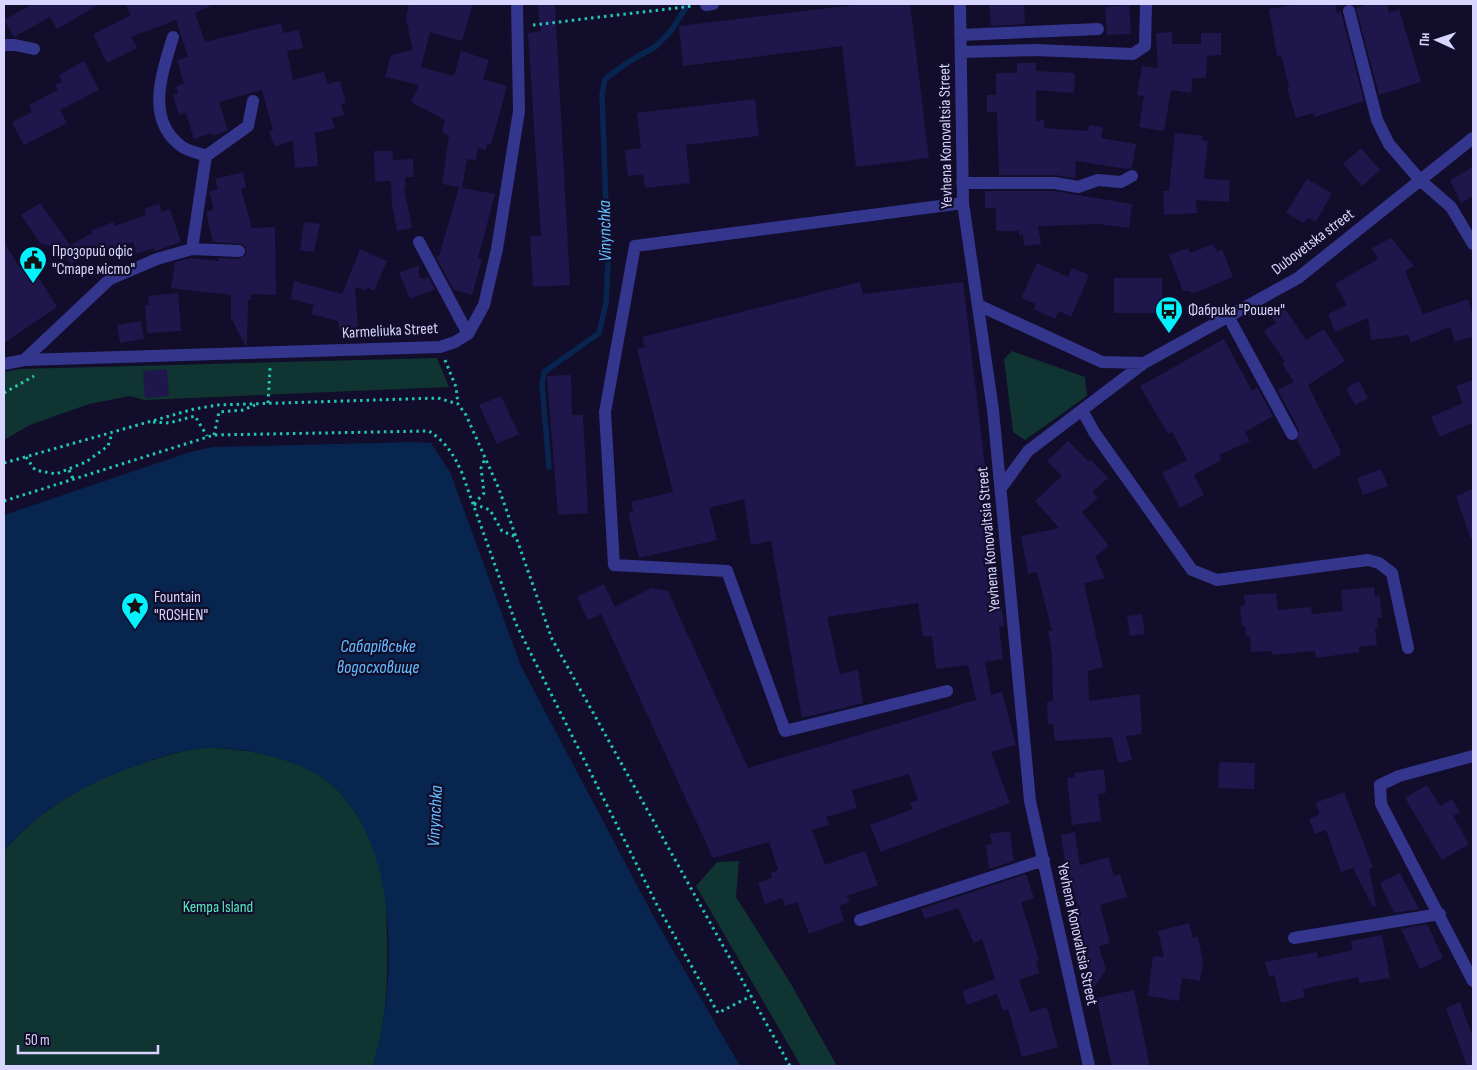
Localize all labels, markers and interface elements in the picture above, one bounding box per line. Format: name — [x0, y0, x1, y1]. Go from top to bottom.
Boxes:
north arrow — [1412, 15, 1462, 65]
text: Пн — [1416, 32, 1433, 47]
street label: Yevhena Konovaltsia Street — [935, 63, 957, 209]
water label: Vinynchka — [594, 199, 616, 262]
street label: Dubovetska street — [1268, 205, 1358, 279]
place label: Прозорий офіс "Старе місто" — [52, 242, 135, 279]
public building icon: Прозорий офіс "Старе місто" — [18, 245, 48, 284]
bus stop icon: Фабрика "Рошен" — [1154, 295, 1184, 334]
place label: Фабрика "Рошен" — [1188, 301, 1285, 320]
street label: Karmeliuka Street — [341, 319, 439, 343]
street label: Yevhena Konovaltsia Street — [973, 466, 1005, 612]
place label: Fountain "ROSHEN" — [154, 588, 208, 625]
place icon: Fountain "ROSHEN" — [120, 591, 150, 630]
water label: Сабарівське водосховище — [337, 636, 419, 678]
water label: Vinynchka — [423, 784, 447, 847]
street label: Yevhena Konovaltsia Street — [1053, 861, 1101, 1007]
park label: Kempa Island — [183, 898, 253, 917]
scale bar — [18, 1022, 158, 1054]
text: 50 m — [25, 1031, 50, 1050]

